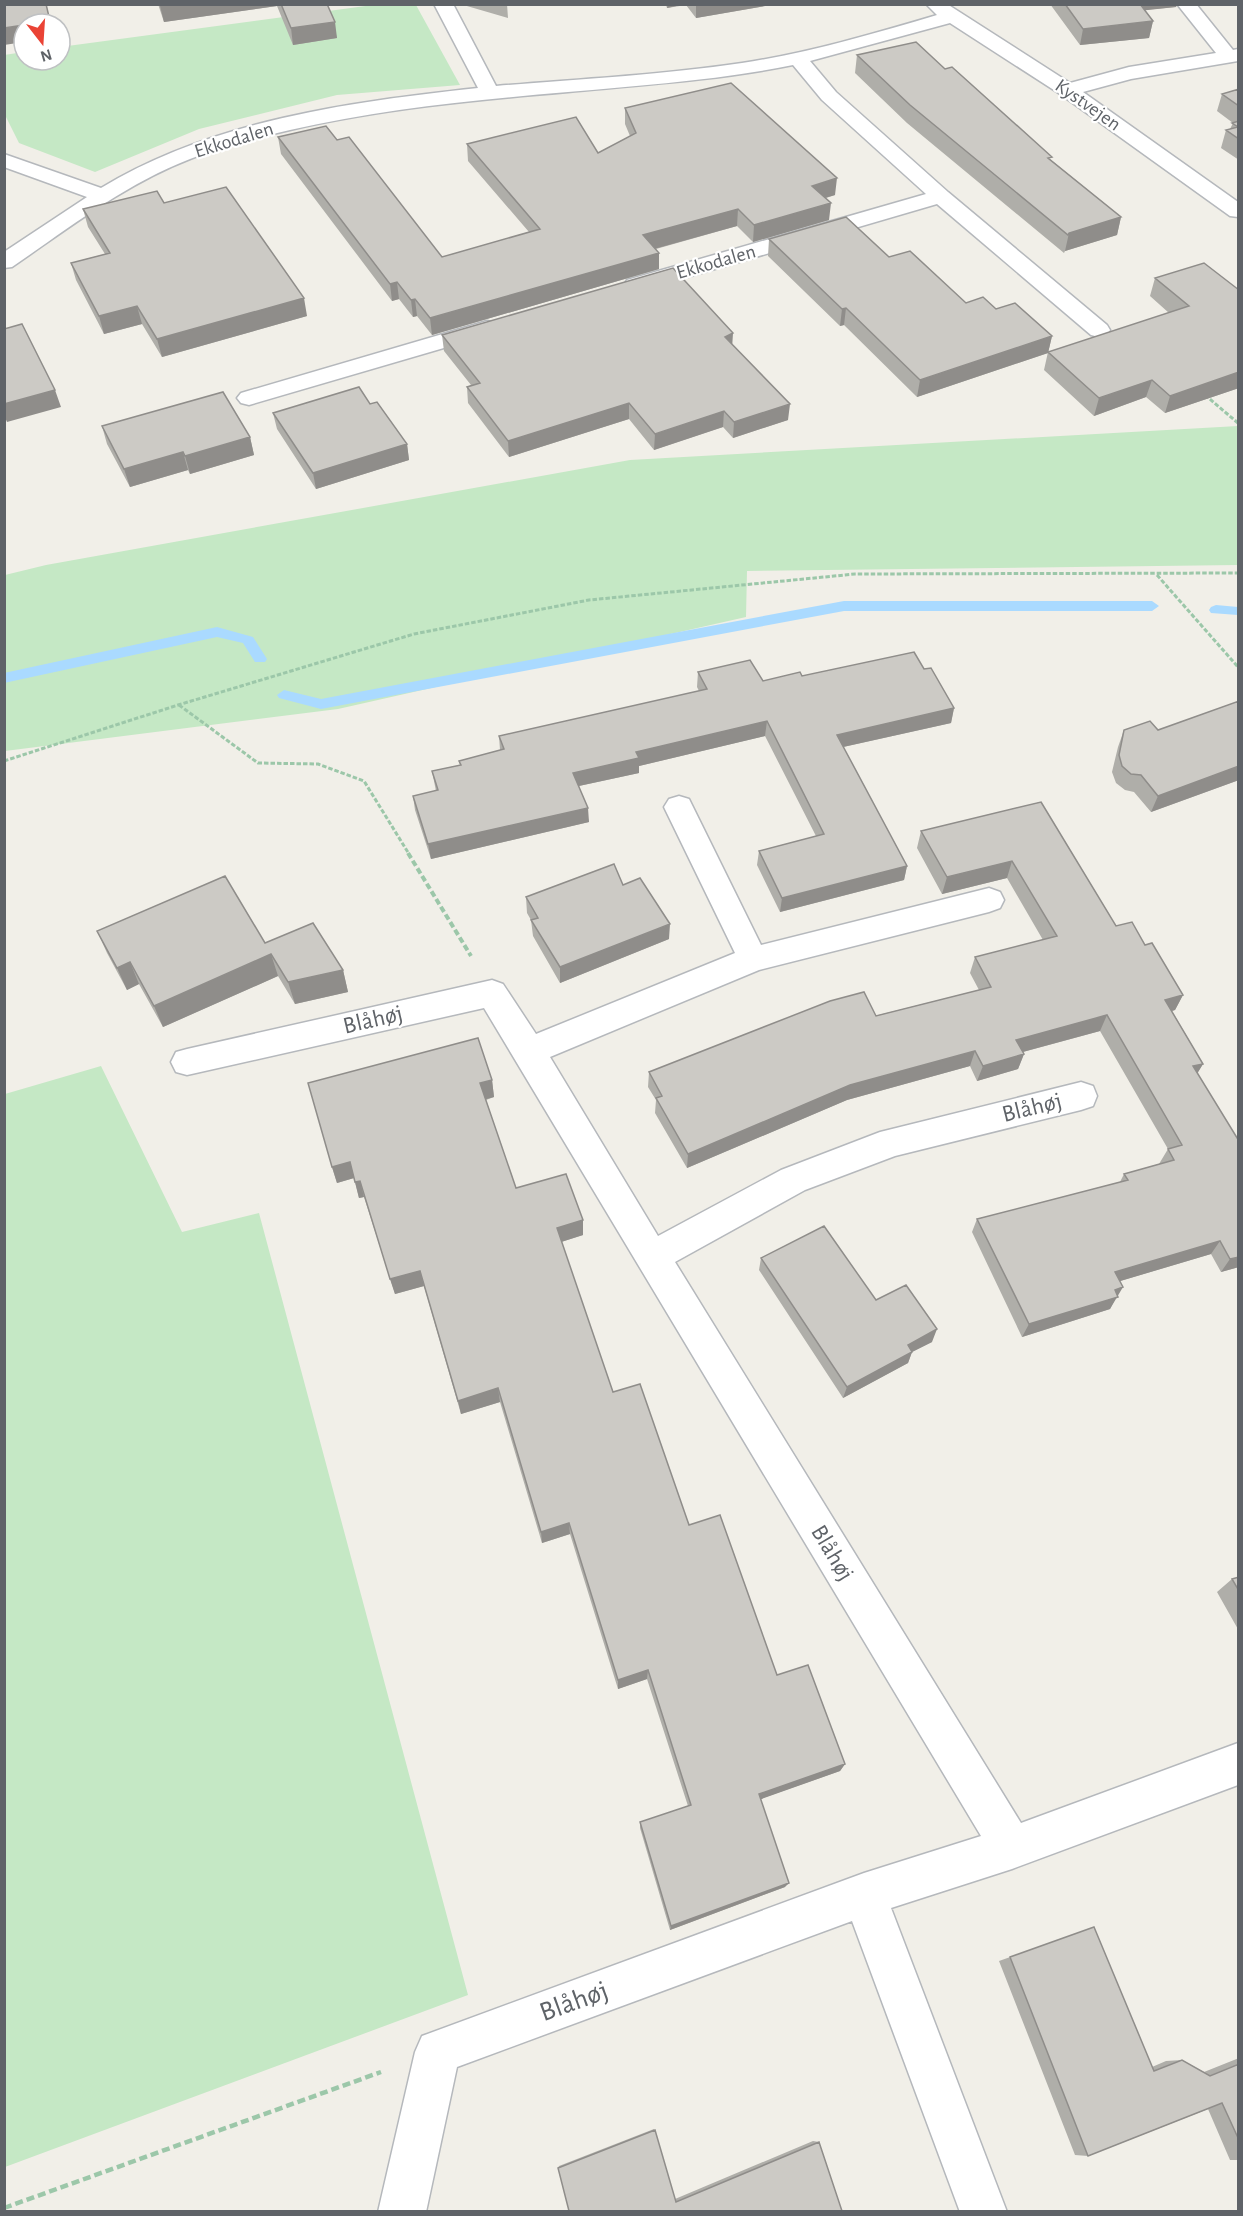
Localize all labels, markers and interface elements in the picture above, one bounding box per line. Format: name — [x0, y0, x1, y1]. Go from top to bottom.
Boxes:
north arrow — [12, 12, 72, 72]
text: N — [38, 46, 54, 65]
street label: Kystvejen — [1052, 75, 1124, 135]
street label: Ekkodalen — [192, 119, 276, 161]
street label: Ekkodalen — [674, 241, 758, 283]
street label: Blåhøj — [341, 1001, 405, 1039]
street label: Blåhøj — [1000, 1089, 1064, 1127]
street label: Blåhøj — [806, 1521, 858, 1585]
street label: Blåhøj — [536, 1977, 612, 2027]

